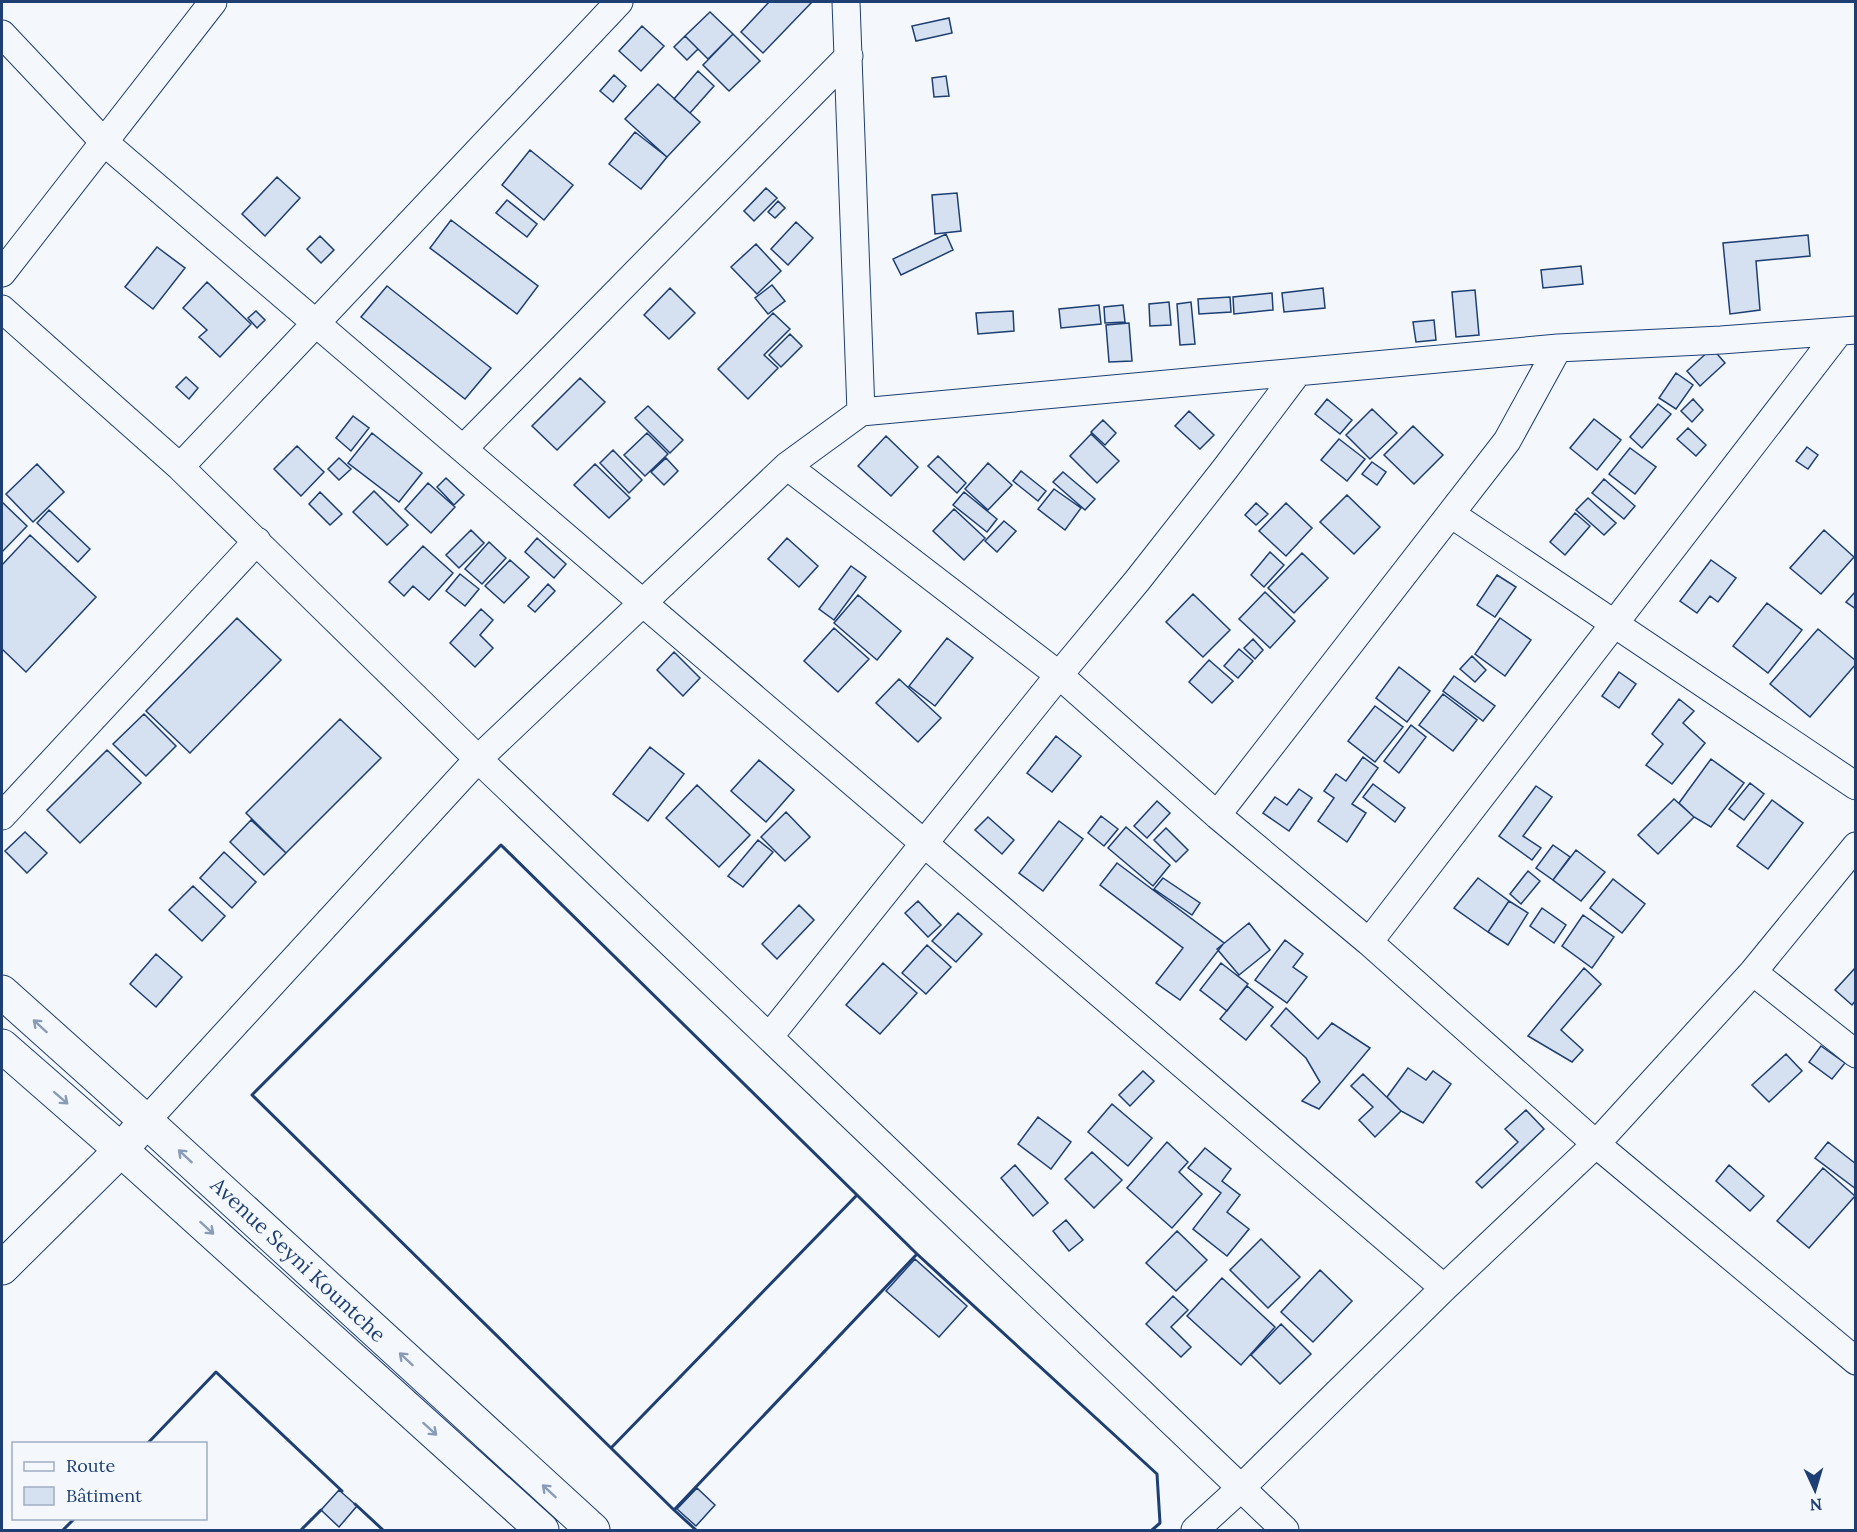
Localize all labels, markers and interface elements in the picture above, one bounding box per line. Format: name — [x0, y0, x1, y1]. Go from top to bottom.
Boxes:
one-way arrow — [33, 1019, 48, 1033]
one-way arrow — [54, 1091, 69, 1105]
one-way arrow — [178, 1149, 193, 1163]
street label: Avenue Seyni Kountche — [204, 1171, 392, 1348]
one-way arrow — [199, 1221, 214, 1235]
one-way arrow — [399, 1352, 414, 1366]
one-way arrow — [422, 1422, 437, 1436]
legend — [12, 1442, 207, 1520]
text: Route — [66, 1454, 115, 1477]
north arrow — [1785, 1460, 1845, 1520]
text: Bâtiment — [66, 1484, 142, 1507]
one-way arrow — [542, 1484, 557, 1498]
text: N — [1809, 1495, 1823, 1515]

